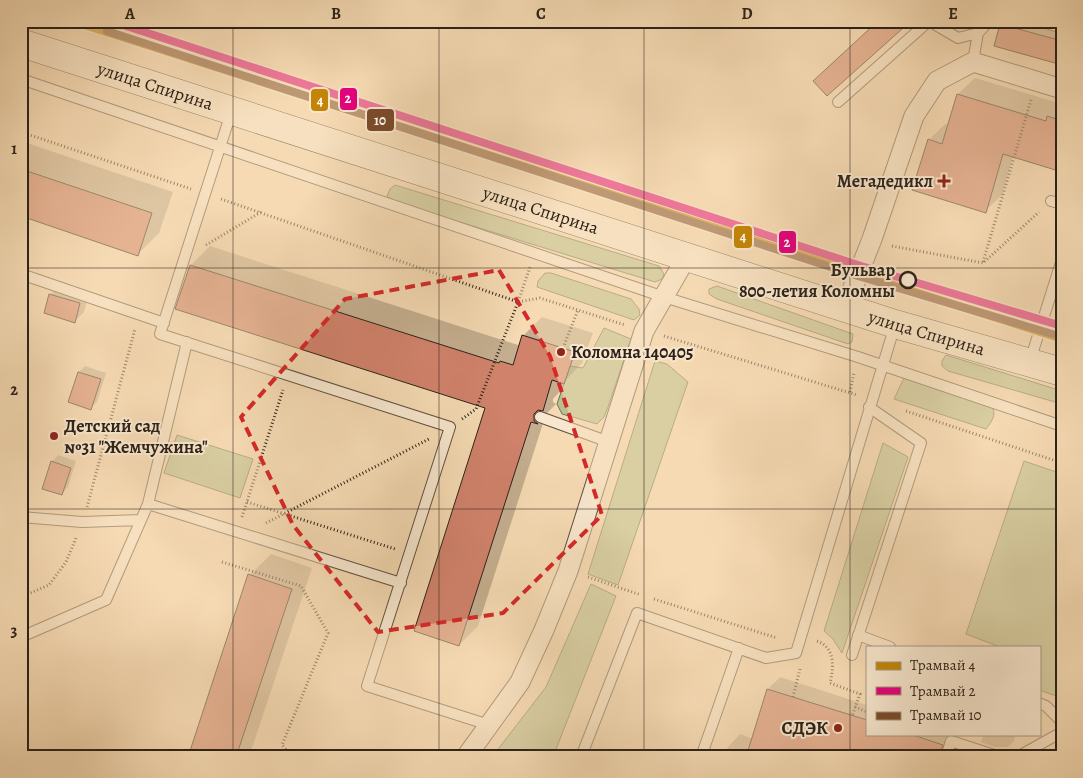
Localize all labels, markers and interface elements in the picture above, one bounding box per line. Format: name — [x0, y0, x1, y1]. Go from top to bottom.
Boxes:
text: A — [124, 3, 136, 25]
text: B — [331, 3, 341, 25]
text: C — [536, 3, 546, 25]
text: D — [741, 3, 753, 25]
text: E — [948, 3, 958, 25]
street label: улица Спирина — [93, 56, 217, 116]
line badge: 2 — [339, 87, 358, 111]
line badge: 4 — [310, 88, 329, 112]
text: 2 — [345, 89, 352, 108]
text: 4 — [317, 91, 324, 110]
line badge: 10 — [366, 108, 395, 132]
text: 10 — [374, 111, 386, 130]
text: 1 — [11, 138, 17, 160]
place label: Мегадедикл — [837, 169, 933, 193]
marker: Мегадедикл — [937, 174, 951, 188]
street label: улица Спирина — [479, 180, 602, 240]
line badge: 4 — [733, 225, 753, 249]
text: 4 — [740, 227, 747, 246]
line badge: 2 — [778, 230, 797, 254]
text: 2 — [784, 233, 791, 252]
place label: Бульвар 800-летия Коломны — [739, 258, 895, 303]
marker: Бульвар 800-летия Коломны — [899, 271, 917, 289]
street label: улица Спирина — [865, 304, 988, 361]
place label: Коломна 140405 — [571, 340, 694, 364]
marker: Коломна 140405 — [555, 346, 567, 358]
text: 2 — [10, 379, 18, 401]
place label: Детский сад №31 "Жемчужина" — [64, 414, 208, 459]
marker: Детский сад №31 "Жемчужина" — [48, 430, 60, 442]
text: 3 — [11, 620, 18, 642]
legend — [866, 646, 1040, 736]
text: Трамвай 4 — [910, 655, 975, 675]
text: Трамвай 2 — [910, 681, 976, 701]
text: Трамвай 10 — [910, 705, 982, 725]
place label: СДЭК — [782, 716, 828, 740]
marker: СДЭК — [832, 722, 844, 734]

